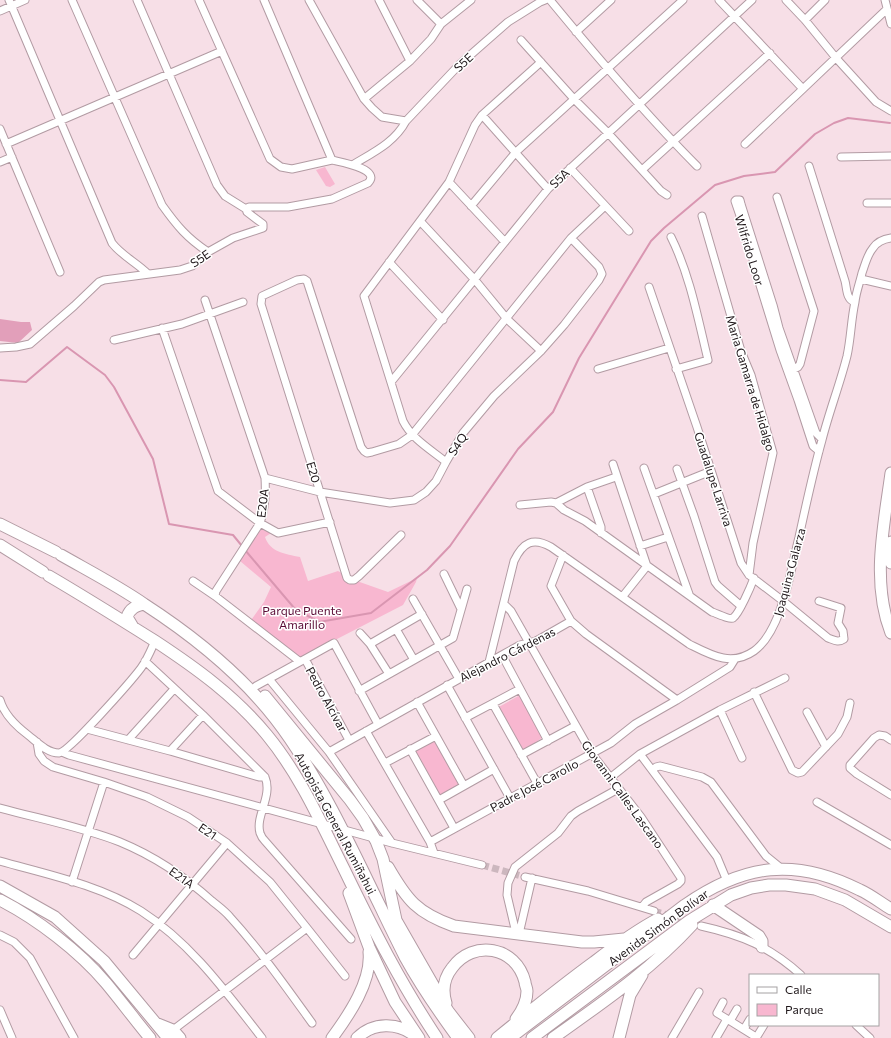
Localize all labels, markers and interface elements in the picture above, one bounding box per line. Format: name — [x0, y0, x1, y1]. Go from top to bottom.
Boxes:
street label: S5E — [451, 50, 475, 74]
street label: S5A — [546, 165, 572, 191]
street label: Wilfrido Loor — [733, 213, 767, 287]
street label: S5E — [187, 246, 213, 270]
street label: Maria Gamarra de Hidalgo — [724, 313, 778, 453]
street label: S4Q — [445, 430, 470, 458]
street label: Guadalupe Larriva — [692, 430, 736, 528]
street label: E20 — [304, 460, 324, 485]
street label: E20A — [253, 487, 271, 519]
street label: Joaquina Galarza — [771, 526, 808, 618]
park label: Parque Puente Amarillo — [262, 603, 342, 631]
street label: Alejandro Cárdenas — [457, 624, 557, 684]
street label: Pedro Alcívar — [303, 664, 351, 734]
street label: Giovanni Calles Lascano — [579, 737, 667, 851]
street label: Autopista General Rumiñahui — [293, 750, 379, 896]
street label: Padre José Carollo — [487, 756, 581, 815]
street label: E21 — [196, 820, 220, 842]
street label: E21A — [167, 863, 197, 891]
street label: Avenida Simón Bolívar — [605, 886, 711, 968]
legend — [749, 974, 879, 1026]
text: Calle — [785, 982, 812, 996]
text: Parque — [785, 1002, 823, 1016]

